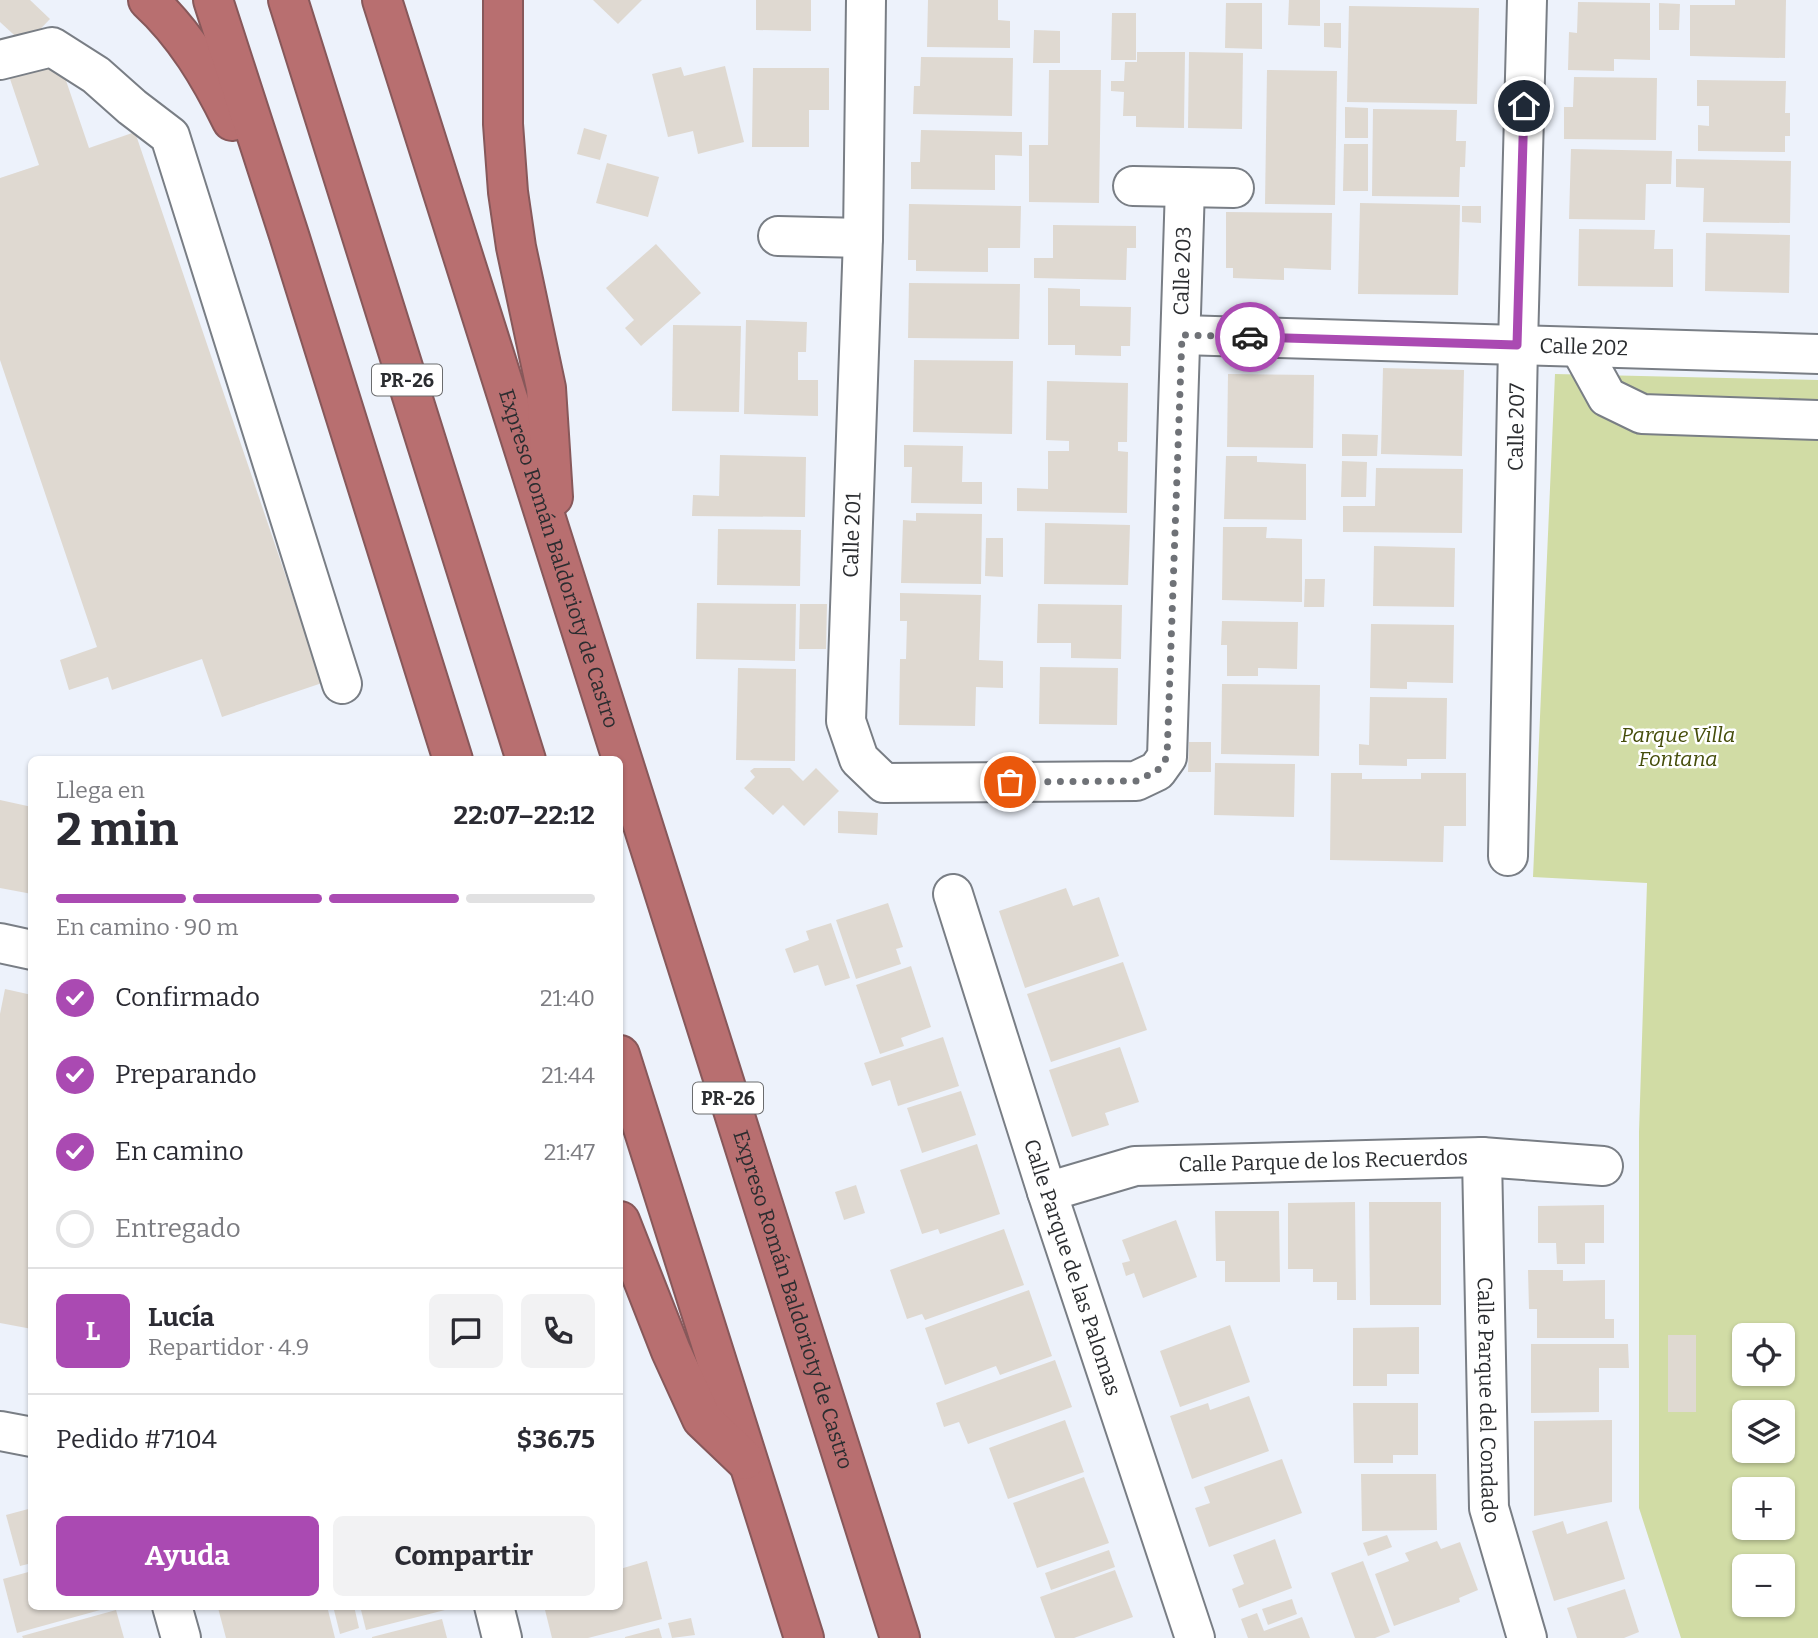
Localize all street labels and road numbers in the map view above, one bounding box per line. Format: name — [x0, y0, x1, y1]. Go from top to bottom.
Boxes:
street label: Calle 203 — [1168, 226, 1197, 316]
street label: Calle 202 — [1539, 333, 1629, 361]
road number: PR-26 — [372, 364, 442, 396]
street label: Calle 207 — [1503, 382, 1530, 471]
street label: Expreso Román Baldorioty de Castro — [493, 386, 624, 731]
street label: Calle 201 — [838, 491, 867, 578]
road number: PR-26 — [693, 1082, 763, 1114]
street label: Expreso Román Baldorioty de Castro — [727, 1127, 859, 1472]
street label: Calle Parque de las Palomas — [1018, 1136, 1127, 1399]
street label: Calle Parque de los Recuerdos — [1178, 1144, 1468, 1178]
street label: Calle Parque del Condado — [1471, 1277, 1506, 1526]

